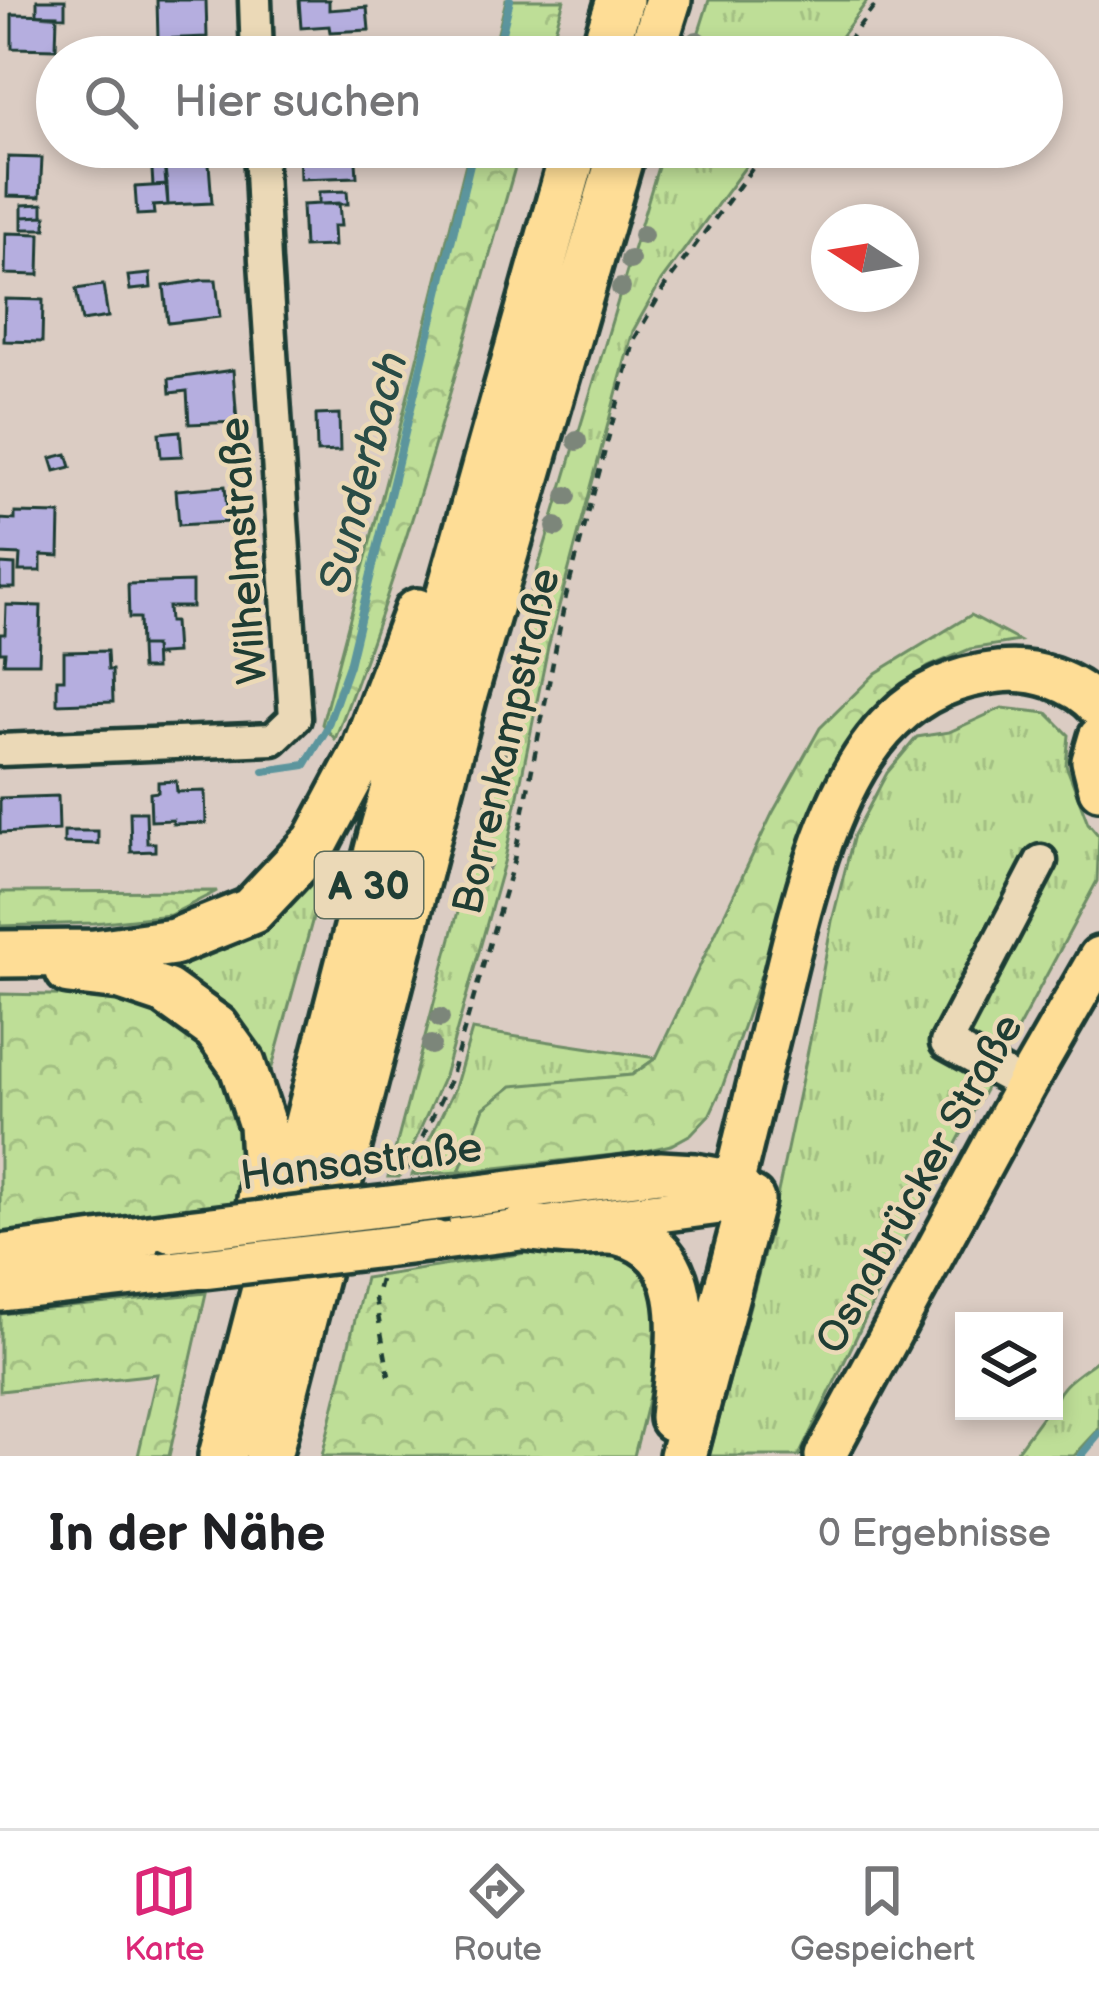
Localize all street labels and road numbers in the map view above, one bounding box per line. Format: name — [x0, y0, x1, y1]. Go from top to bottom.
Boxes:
street label: Wilhelmstraße — [210, 415, 279, 686]
street label: Borrenkampstraße — [443, 564, 572, 920]
road number: A 30 — [315, 852, 423, 918]
street label: Osnabrücker Straße — [806, 1006, 1035, 1363]
street label: Hansastraße — [238, 1122, 485, 1203]

